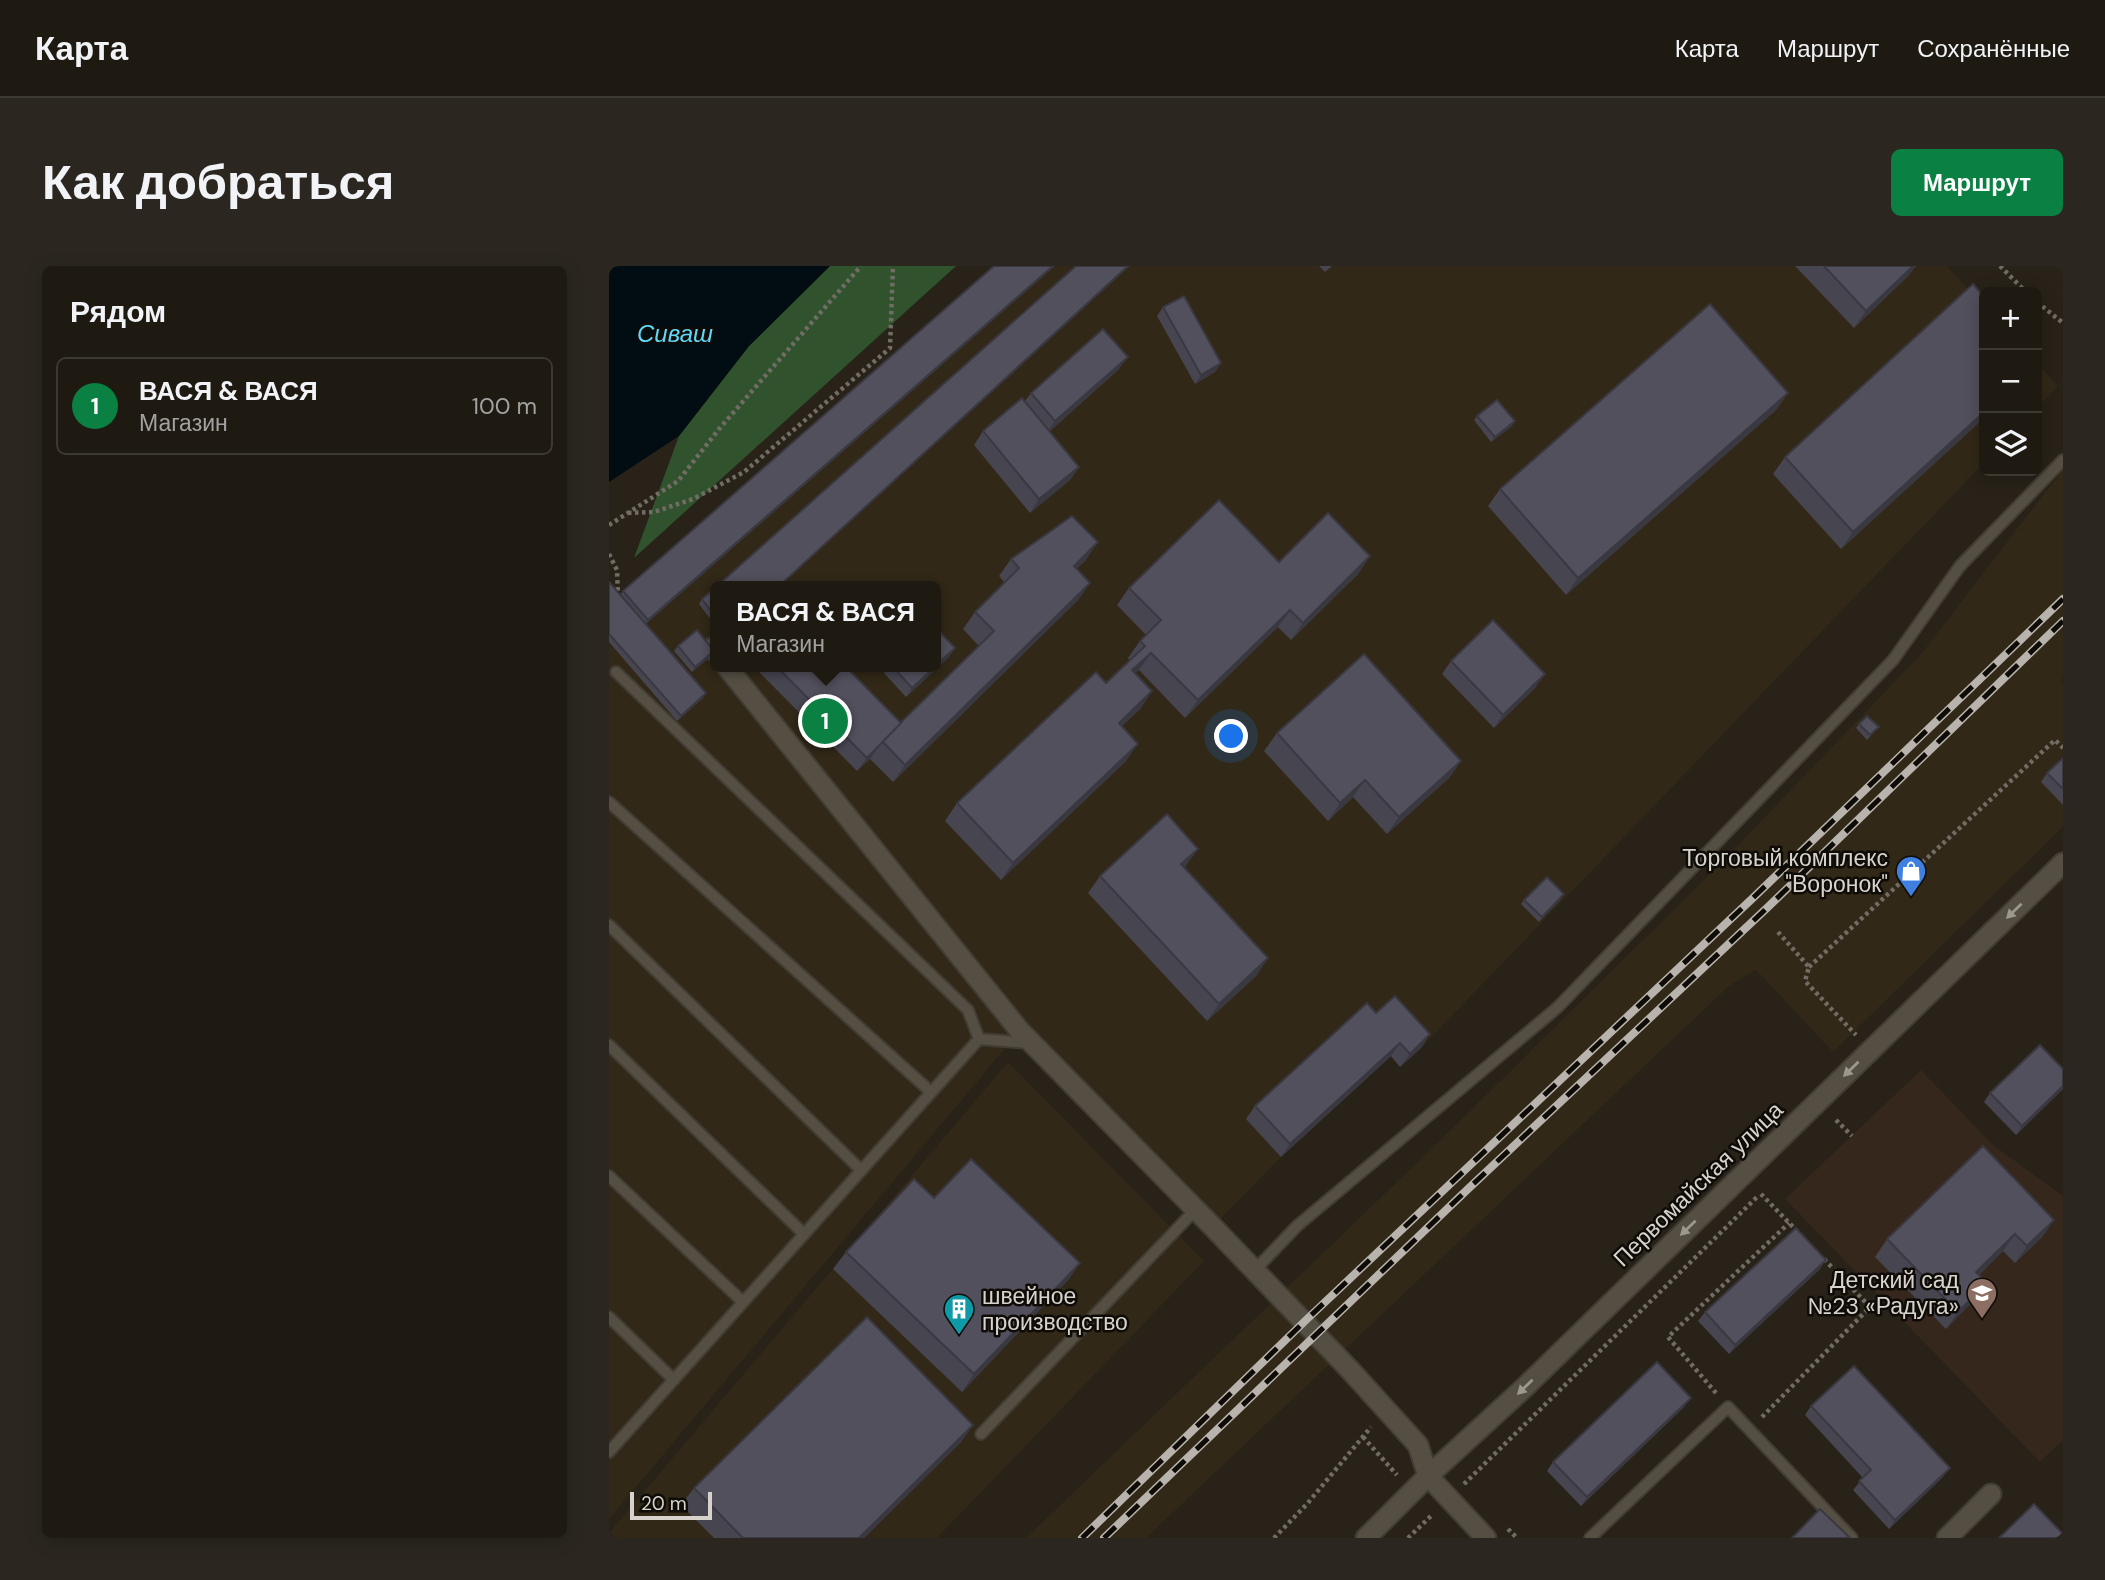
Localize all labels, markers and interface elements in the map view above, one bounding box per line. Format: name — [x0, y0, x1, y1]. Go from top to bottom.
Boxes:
text: Карта — [35, 27, 128, 70]
text: Карта — [1675, 33, 1739, 64]
text: Маршрут — [1777, 33, 1879, 64]
text: Сохранённые — [1917, 33, 2070, 64]
button: Маршрут — [1891, 149, 2063, 216]
text: Как добраться — [42, 150, 394, 214]
map controls — [1979, 287, 2042, 476]
button: + — [1979, 287, 2042, 350]
text: Рядом — [70, 292, 166, 331]
water label: Сиваш — [637, 318, 713, 349]
button: − — [1979, 350, 2042, 413]
text: ВАСЯ & ВАСЯ — [139, 374, 318, 408]
text: 1 — [91, 391, 99, 421]
text: 100 m — [472, 391, 537, 421]
text: Магазин — [139, 408, 228, 438]
button: layers — [1979, 413, 2042, 476]
popup — [710, 581, 941, 672]
text: ВАСЯ & ВАСЯ — [736, 595, 915, 629]
text: Магазин — [736, 629, 825, 659]
pin: 1 — [802, 695, 848, 747]
your location — [1214, 719, 1248, 753]
place label: Торговый комплекс "Воронок" — [1682, 843, 1888, 899]
shop icon: Торговый комплекс "Воронок" — [1894, 854, 1928, 898]
one-way arrow — [2006, 902, 2023, 918]
one-way arrow — [1843, 1061, 1860, 1077]
street label: Первомайская улица — [1607, 1095, 1789, 1273]
one-way arrow — [1680, 1220, 1697, 1236]
place label: Детский сад №23 «Радуга» — [1808, 1265, 1960, 1321]
school or university icon: Детский сад №23 «Радуга» — [1965, 1276, 1999, 1320]
place label: швейное производство — [982, 1281, 1128, 1337]
building icon: швейное производство — [942, 1292, 976, 1336]
one-way arrow — [1517, 1378, 1534, 1394]
scale bar — [630, 1489, 712, 1521]
text: 20 m — [641, 1491, 687, 1516]

